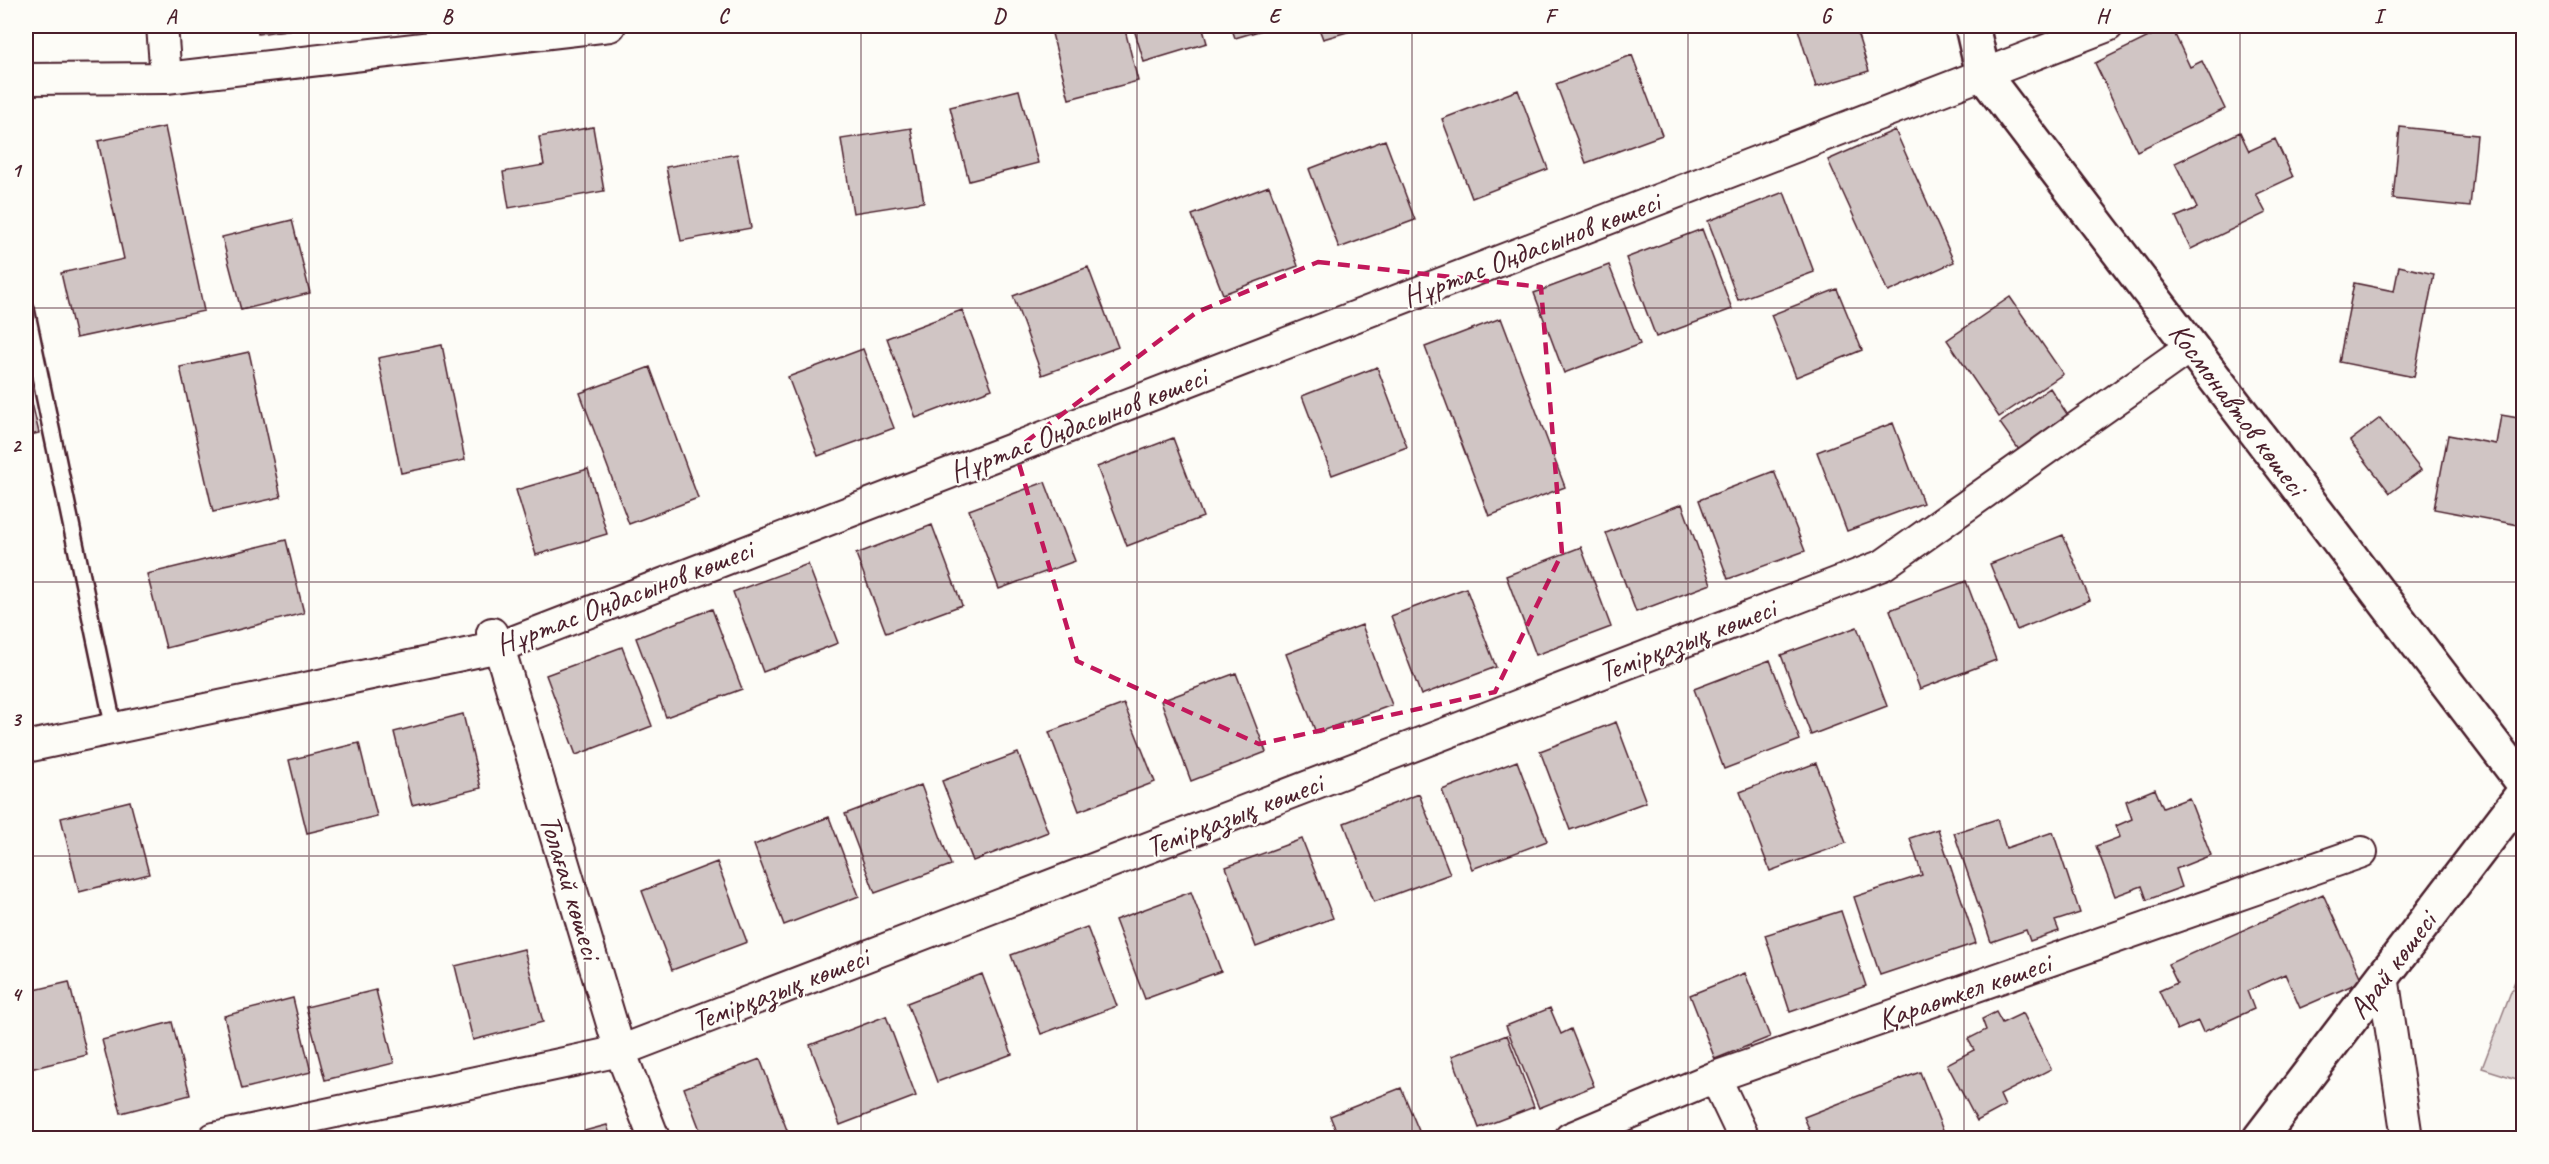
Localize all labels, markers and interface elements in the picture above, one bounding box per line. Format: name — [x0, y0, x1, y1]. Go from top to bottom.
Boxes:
text: A — [166, 4, 178, 29]
text: B — [442, 4, 454, 29]
text: C — [718, 4, 730, 29]
text: D — [993, 4, 1007, 29]
text: E — [1269, 4, 1283, 29]
text: F — [1545, 4, 1559, 29]
text: G — [1821, 4, 1834, 29]
text: H — [2096, 4, 2111, 29]
text: I — [2374, 4, 2387, 29]
text: 1 — [12, 158, 23, 183]
street label: Нұртас Оңдасынов көшесі — [1397, 181, 1668, 316]
street label: Космонавтов көшесі — [2161, 315, 2318, 506]
street label: Нұртас Оңдасынов көшесі — [944, 356, 1215, 491]
text: 2 — [12, 433, 23, 458]
street label: Нұртас Оңдасынов көшесі — [490, 529, 761, 664]
street label: Темірқазық көшесі — [1593, 588, 1784, 691]
text: 3 — [12, 707, 23, 732]
street label: Темірқазық көшесі — [1140, 763, 1331, 866]
street label: Толағай көшесі — [531, 810, 612, 967]
street label: Арай көшесі — [2339, 901, 2447, 1026]
street label: Темірқазық көшесі — [686, 937, 877, 1040]
street label: Қараөткел көшесі — [1872, 943, 2059, 1038]
text: 4 — [12, 982, 24, 1007]

